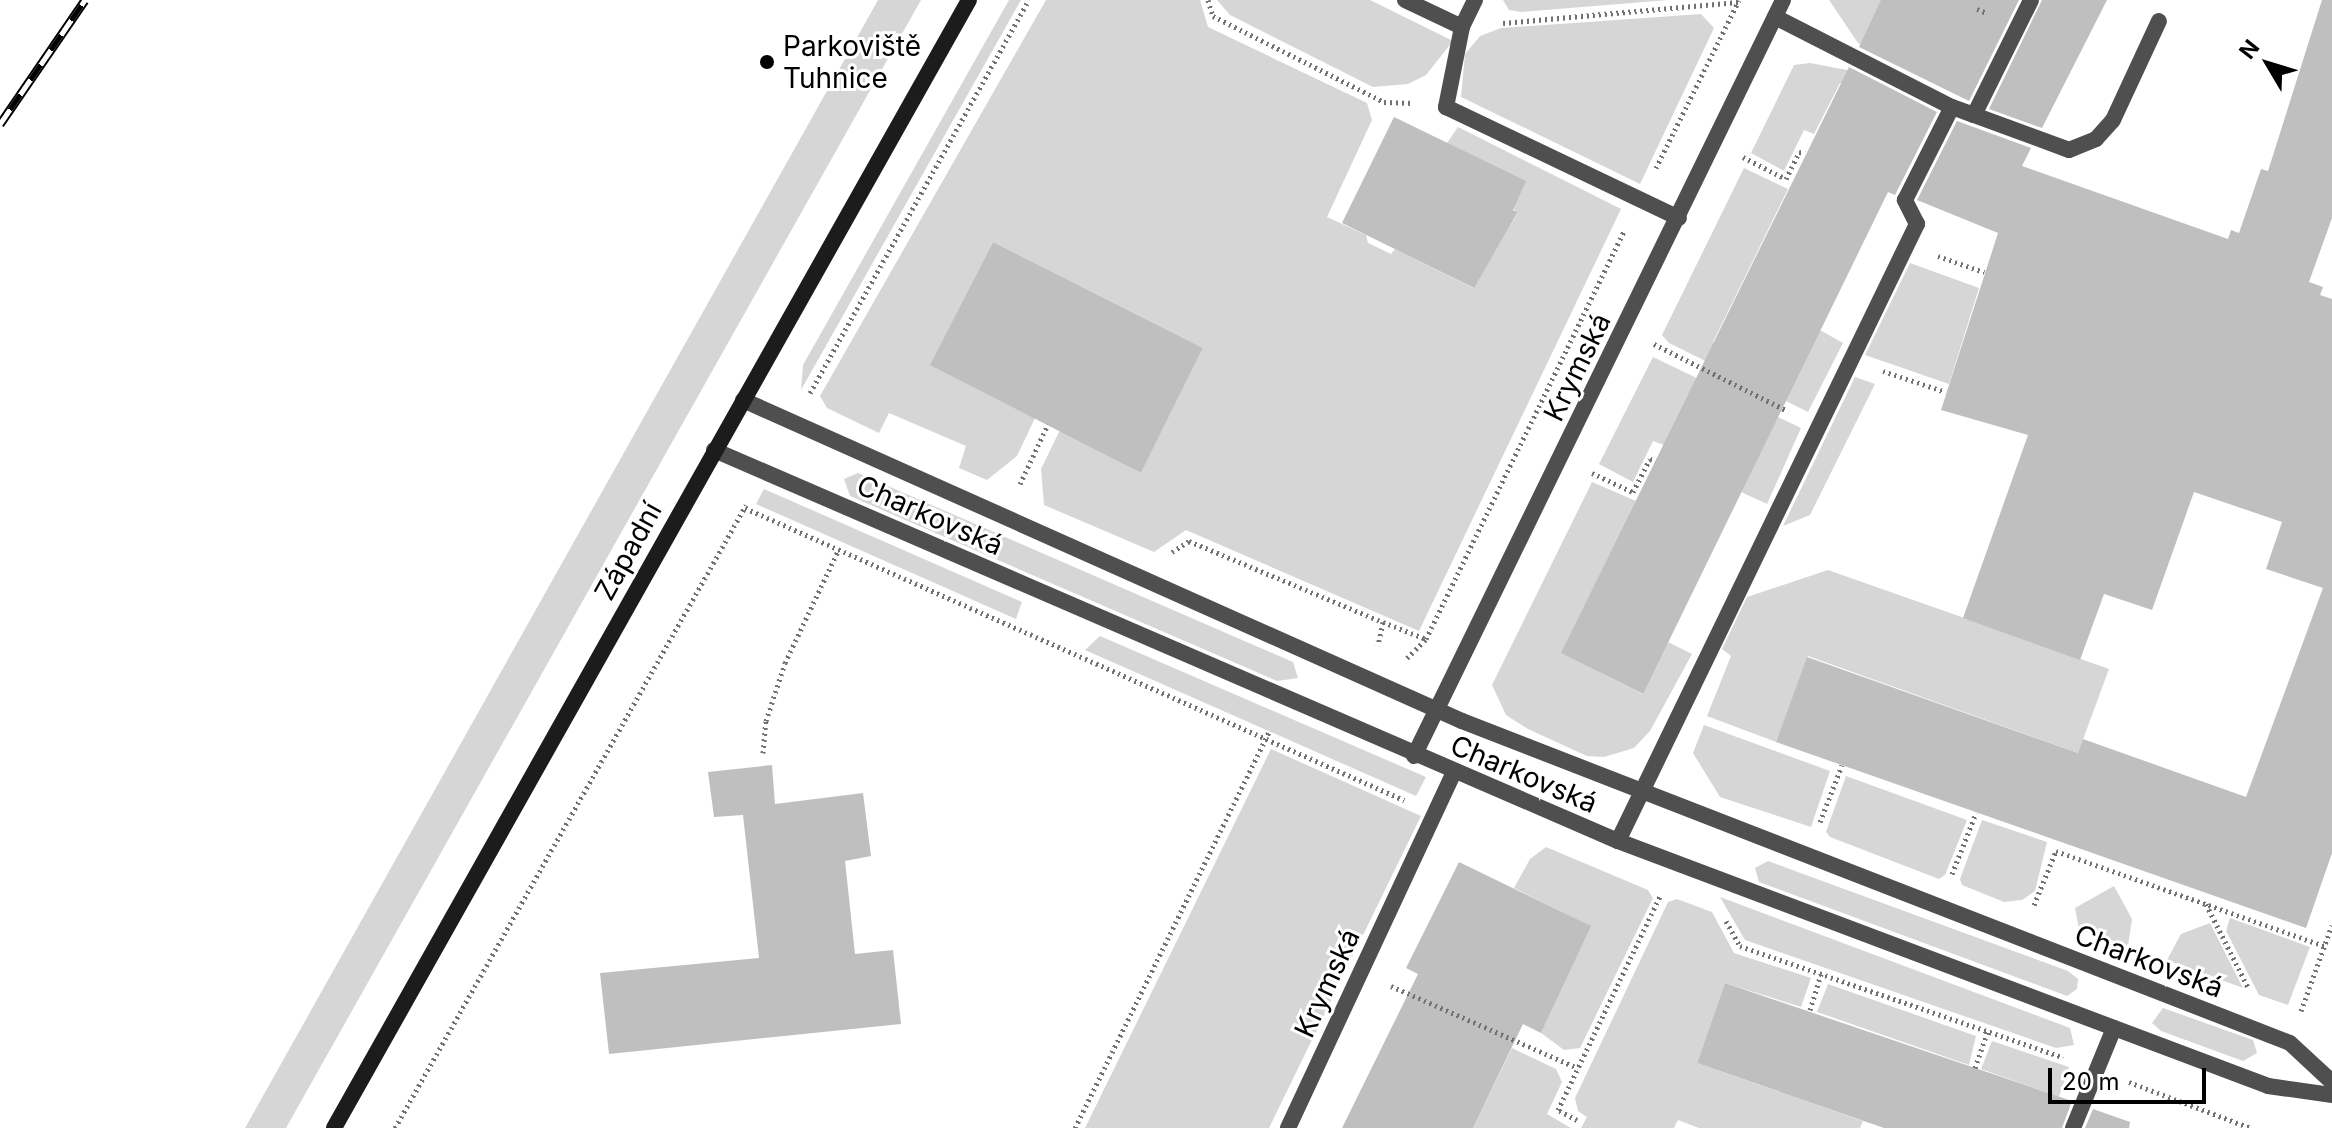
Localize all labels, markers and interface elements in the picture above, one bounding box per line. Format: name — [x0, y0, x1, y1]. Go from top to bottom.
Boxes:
north arrow — [2228, 24, 2308, 104]
place label: Parkoviště Tuhnice — [783, 29, 921, 95]
text: N — [2234, 35, 2264, 64]
marker: Parkoviště Tuhnice — [758, 53, 776, 71]
street label: Krymská — [1536, 308, 1618, 426]
street label: Charkovská — [852, 468, 1008, 562]
street label: Západní — [587, 496, 669, 606]
street label: Charkovská — [1445, 728, 1603, 820]
street label: Charkovská — [2070, 917, 2228, 1005]
street label: Krymská — [1287, 923, 1367, 1043]
scale bar — [2052, 1052, 2210, 1102]
text: 20 m — [2062, 1067, 2120, 1096]

